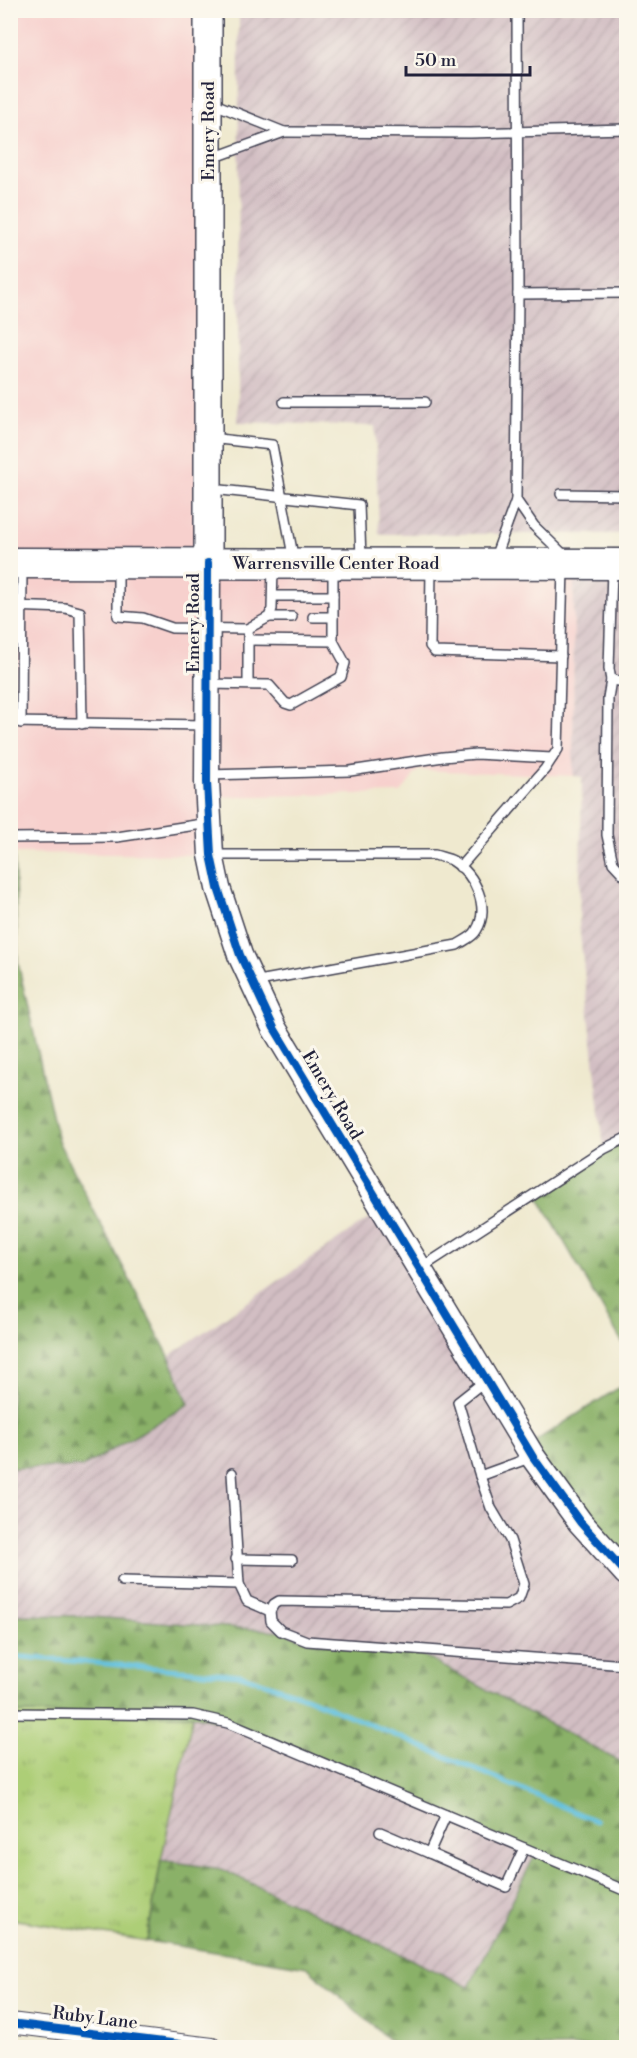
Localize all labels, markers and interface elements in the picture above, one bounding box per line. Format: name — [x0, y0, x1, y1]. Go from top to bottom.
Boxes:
scale bar — [406, 39, 530, 77]
text: 50 m — [415, 49, 457, 72]
street label: Emery Road — [197, 80, 220, 181]
street label: Warrensville Center Road — [231, 552, 440, 575]
street label: Emery Road — [182, 572, 205, 673]
street label: Emery Road — [296, 1046, 368, 1144]
street label: Ruby Lane — [51, 2001, 139, 2035]

